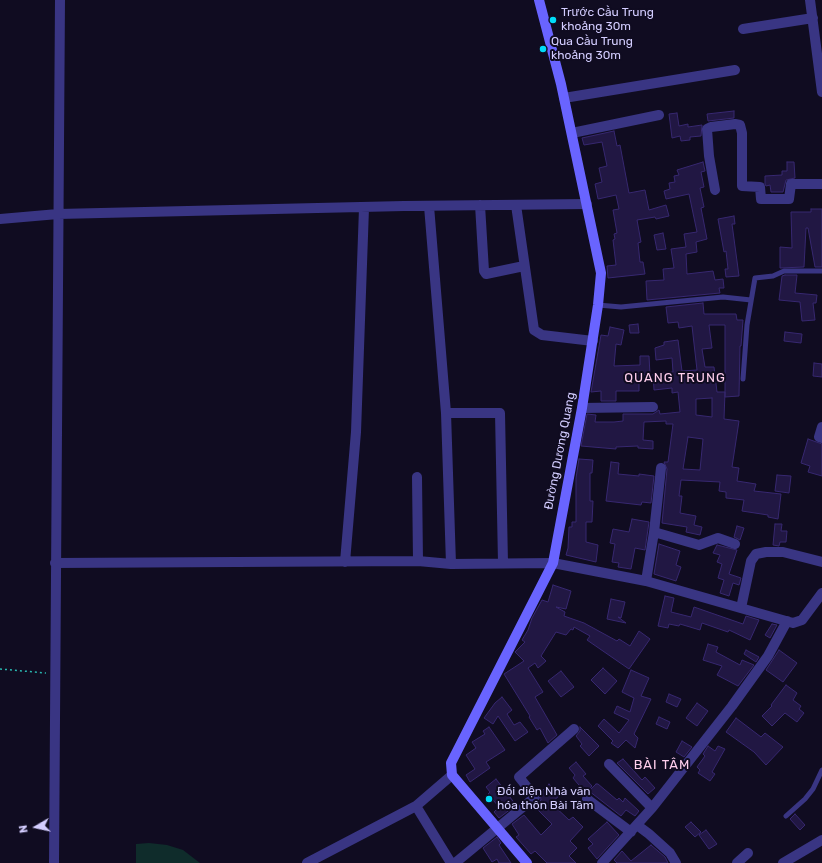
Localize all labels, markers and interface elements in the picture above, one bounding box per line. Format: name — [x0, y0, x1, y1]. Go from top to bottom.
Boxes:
place label: Trước Cầu Trung khoảng 30m — [561, 6, 654, 34]
marker: Trước Cầu Trung khoảng 30m — [548, 15, 558, 25]
place label: Qua Cầu Trung khoảng 30m — [551, 35, 633, 63]
marker: Qua Cầu Trung khoảng 30m — [538, 44, 548, 54]
district label: QUANG TRUNG — [624, 370, 726, 386]
street label: Đường Dương Quang — [542, 391, 578, 511]
district label: BÀI TÂM — [634, 757, 690, 773]
place label: Đối diện Nhà văn hóa thôn Bài Tâm — [497, 785, 593, 813]
marker: Đối diện Nhà văn hóa thôn Bài Tâm — [484, 794, 494, 804]
north arrow — [16, 807, 56, 847]
text: N — [17, 824, 31, 834]

